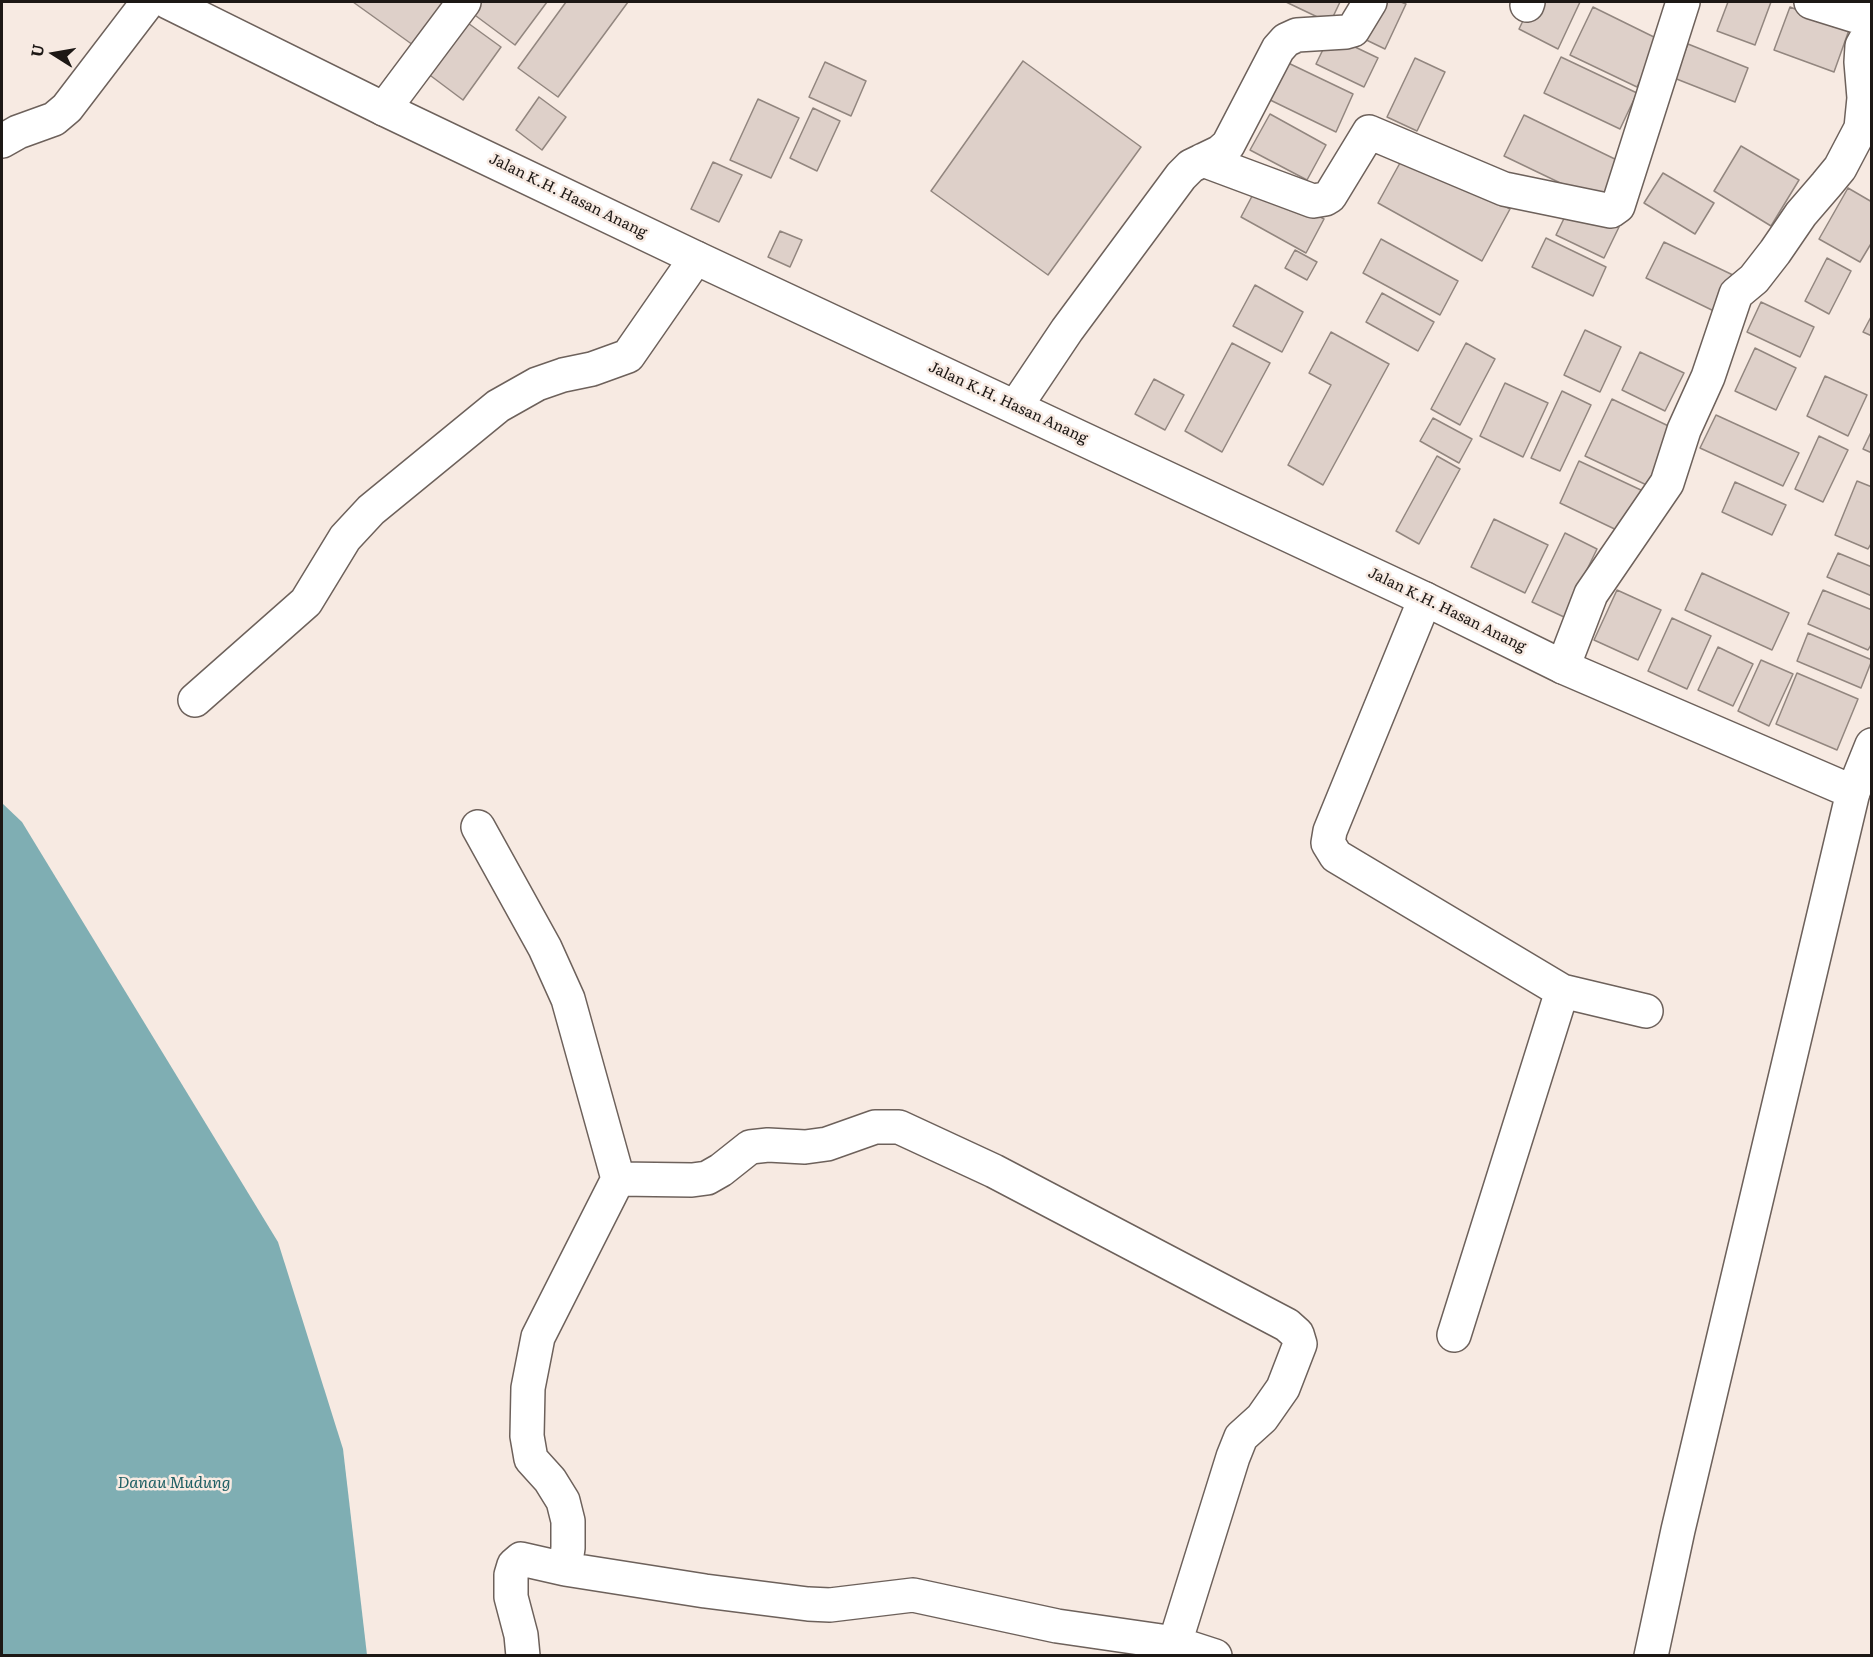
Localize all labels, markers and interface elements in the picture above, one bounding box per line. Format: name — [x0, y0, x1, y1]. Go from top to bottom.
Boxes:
north arrow — [24, 24, 84, 84]
text: U — [23, 42, 49, 59]
street label: Jalan K.H. Hasan Anang — [486, 150, 650, 242]
street label: Jalan K.H. Hasan Anang — [925, 358, 1091, 448]
street label: Jalan K.H. Hasan Anang — [1365, 564, 1529, 656]
water label: Danau Mudung — [118, 1473, 230, 1493]

